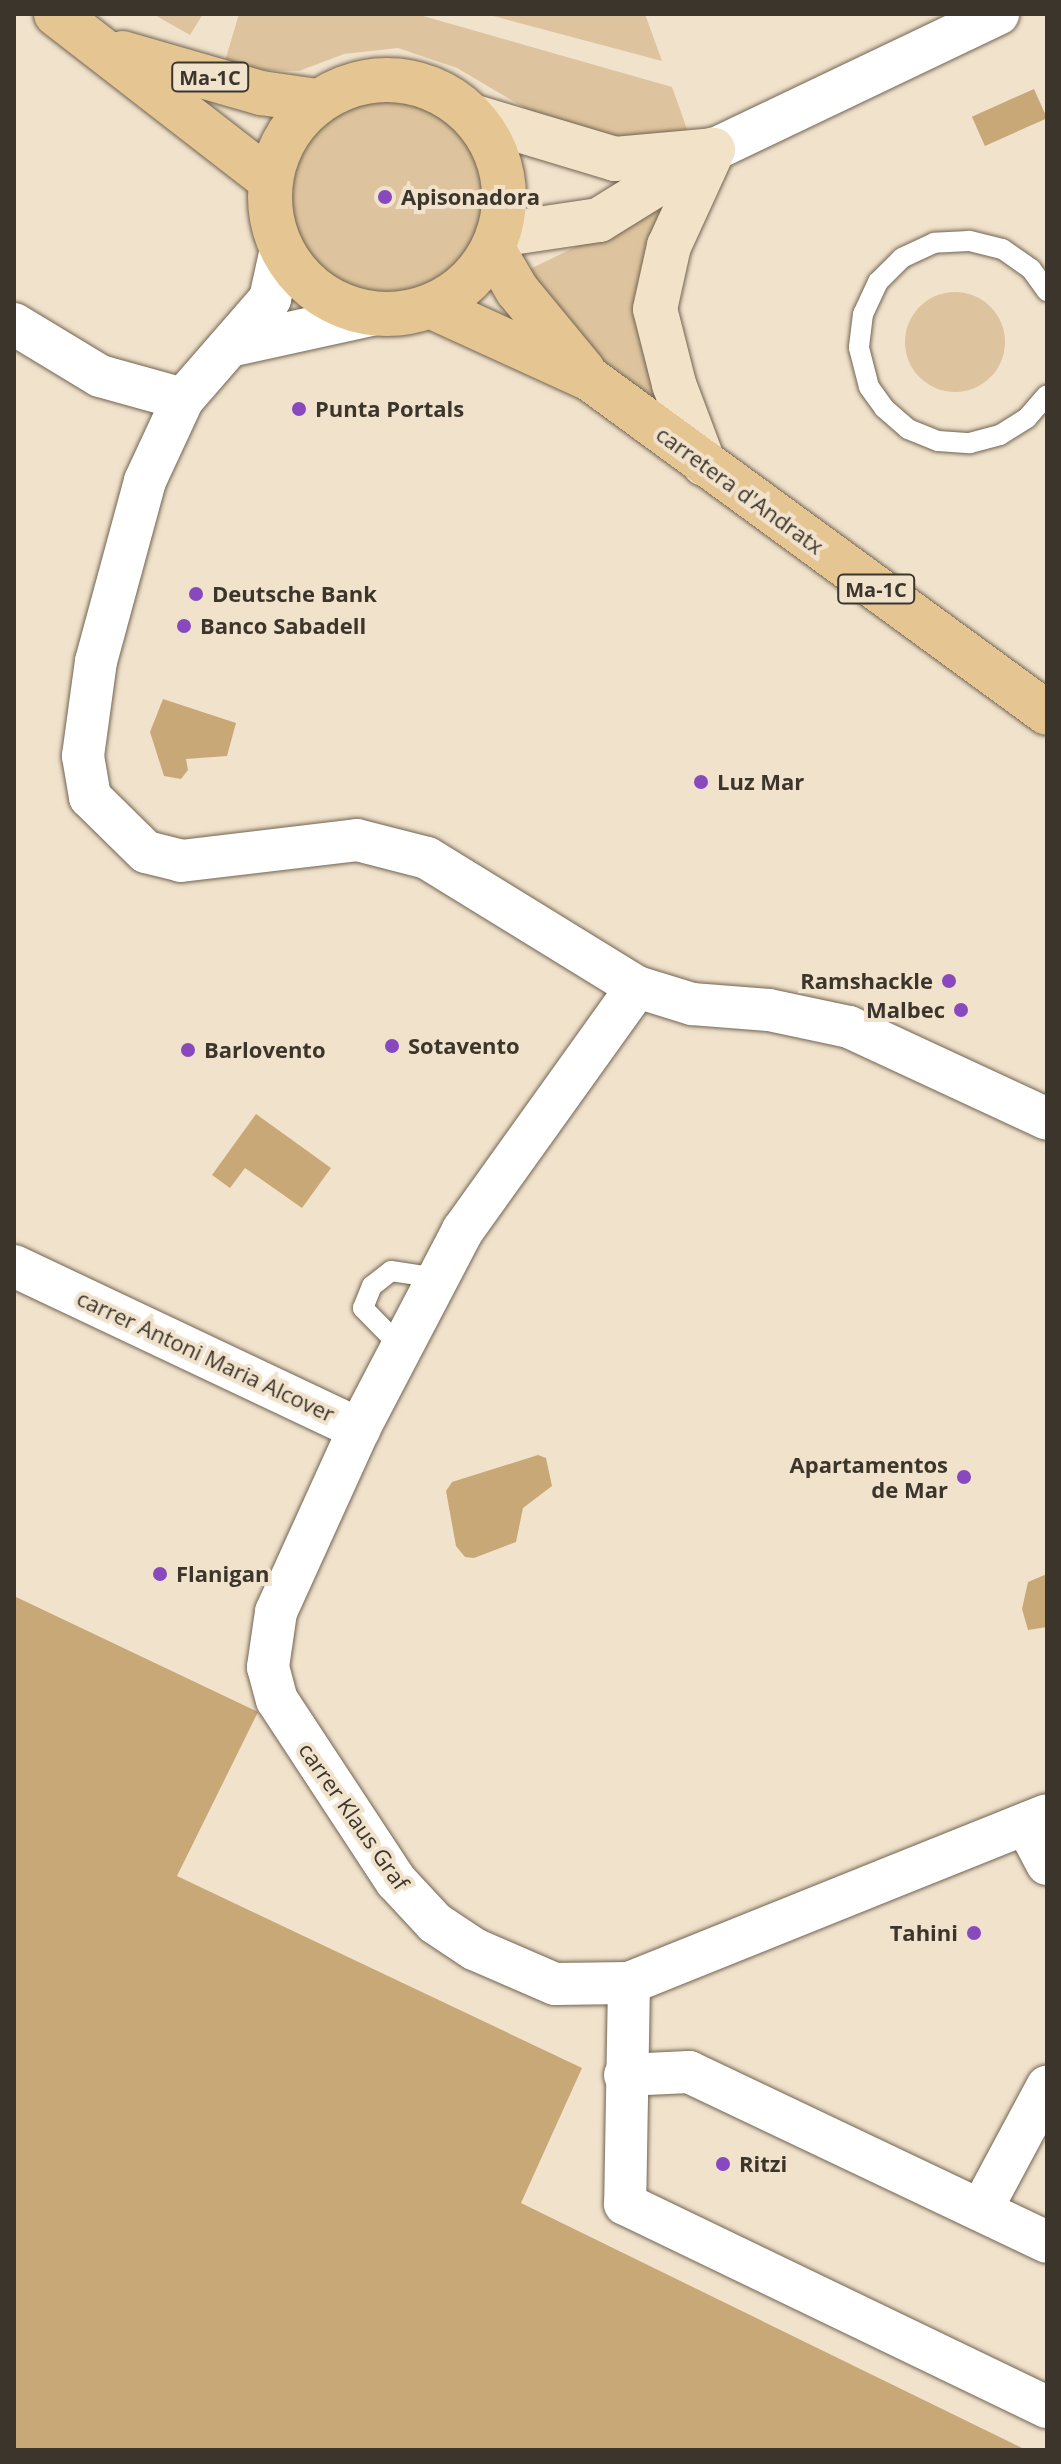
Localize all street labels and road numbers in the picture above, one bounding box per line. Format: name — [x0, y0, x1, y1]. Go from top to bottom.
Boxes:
road number: Ma-1C — [170, 61, 250, 93]
street label: carretera d'Andratx — [651, 421, 829, 559]
road number: Ma-1C — [836, 573, 916, 605]
street label: carrer Antoni Maria Alcover — [73, 1285, 339, 1427]
street label: carrer Klaus Graf — [293, 1737, 415, 1895]

